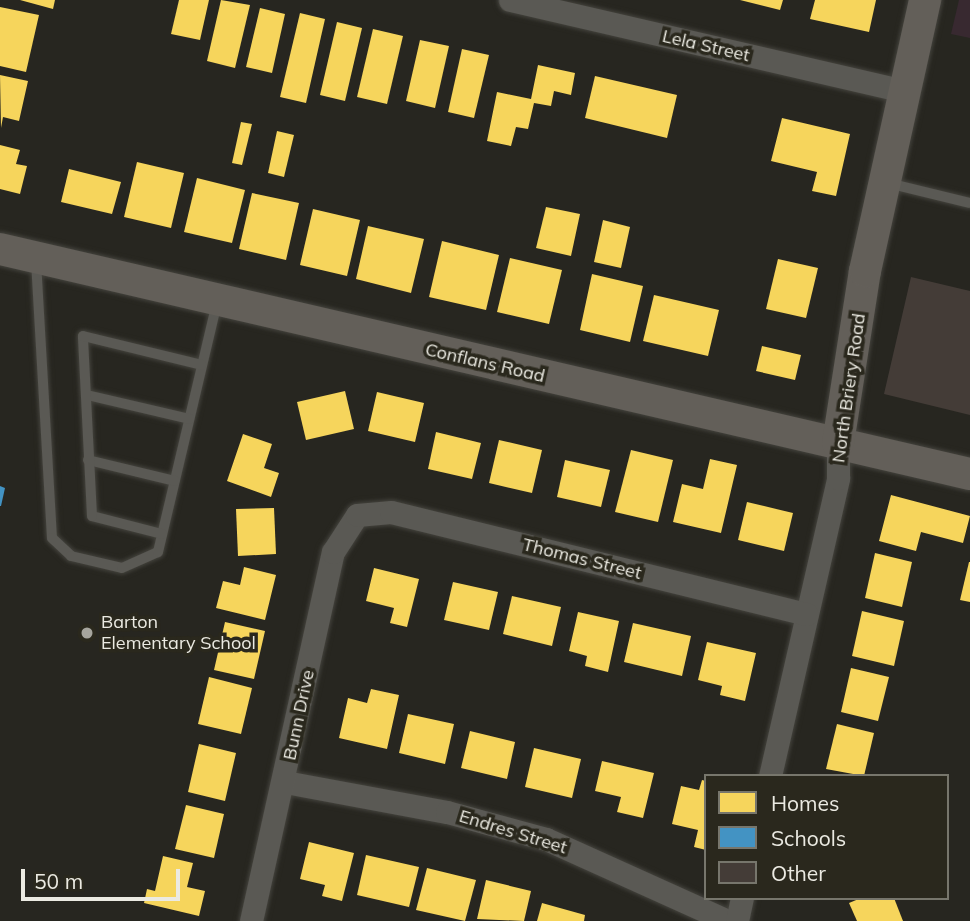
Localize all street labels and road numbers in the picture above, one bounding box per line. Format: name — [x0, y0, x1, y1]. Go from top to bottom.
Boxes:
street label: Lela Street — [660, 25, 752, 67]
street label: North Briery Road — [828, 312, 870, 464]
street label: Conflans Road — [423, 339, 547, 387]
street label: Thomas Street — [520, 534, 644, 584]
street label: Bunn Drive — [279, 668, 319, 762]
street label: Endres Street — [457, 805, 569, 859]

